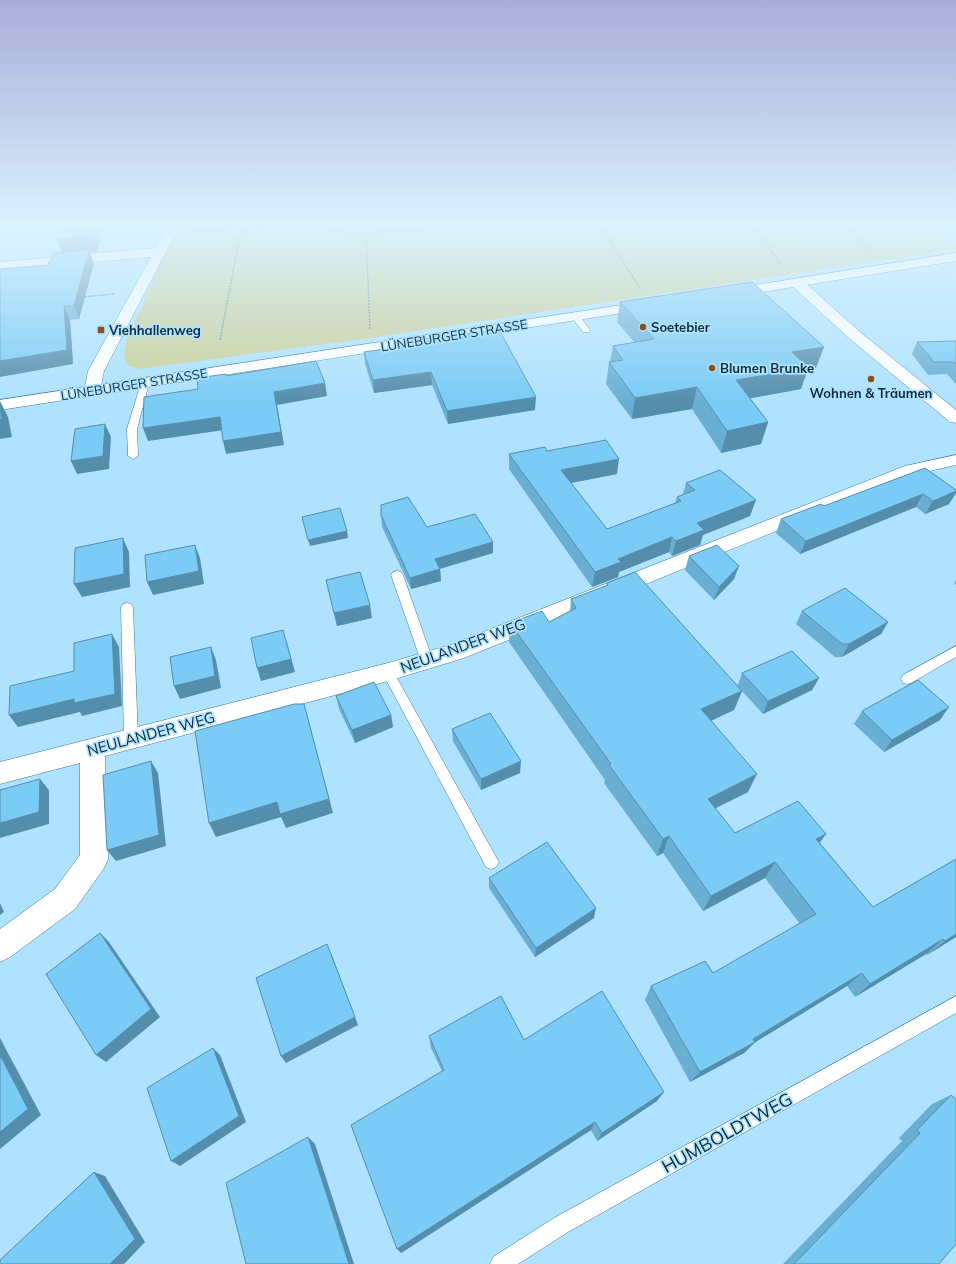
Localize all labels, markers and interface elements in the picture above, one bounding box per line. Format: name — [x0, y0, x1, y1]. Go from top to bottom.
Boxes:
street label: LÜNEBURGER STRASSE — [380, 315, 528, 355]
place label: Soetebier — [651, 319, 711, 335]
place label: Viehhallenweg — [108, 322, 201, 338]
marker: Soetebier — [638, 322, 648, 332]
marker: Viehhallenweg — [96, 325, 106, 335]
place label: Blumen Brunke — [720, 360, 814, 376]
marker: Blumen Brunke — [707, 363, 717, 373]
street label: LÜNEBURGER STRASSE — [60, 364, 208, 404]
marker: Wohnen & Träumen — [866, 374, 876, 384]
place label: Wohnen & Träumen — [810, 385, 932, 401]
street label: NEULANDER WEG — [398, 614, 528, 677]
street label: NEULANDER WEG — [85, 707, 217, 760]
street label: HUMBOLDTWEG — [657, 1087, 796, 1178]

